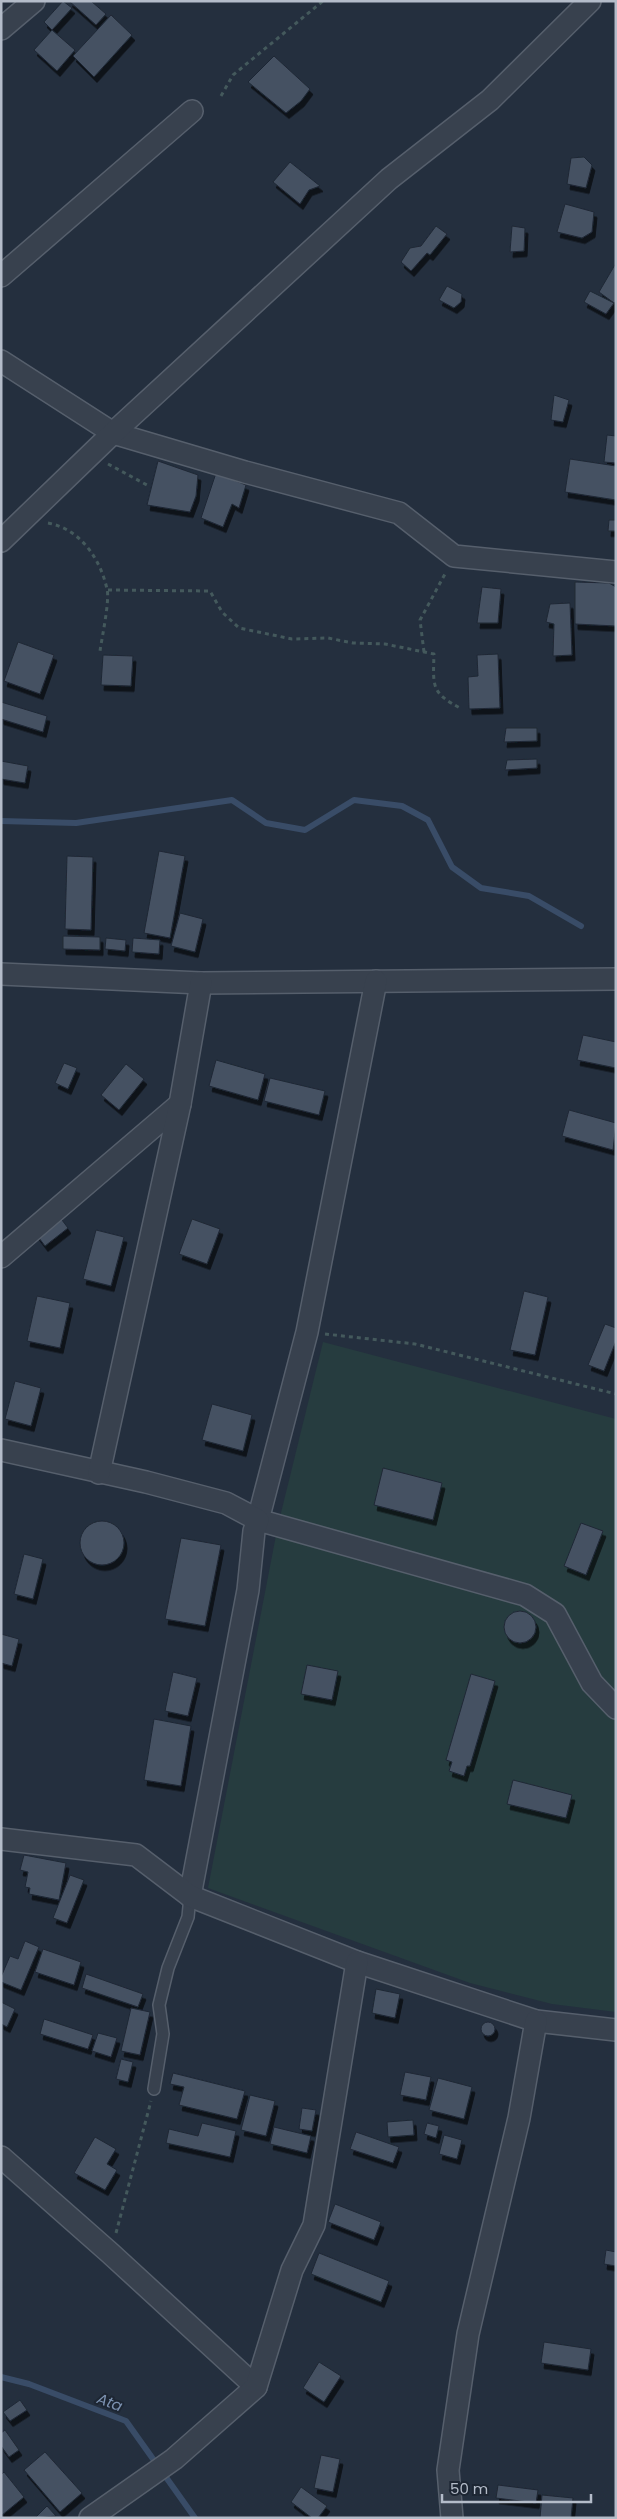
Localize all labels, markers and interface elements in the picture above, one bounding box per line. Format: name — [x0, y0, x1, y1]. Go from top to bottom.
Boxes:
water label: Ata — [93, 2387, 126, 2416]
scale bar — [442, 2472, 591, 2504]
text: 50 m — [450, 2478, 488, 2499]

